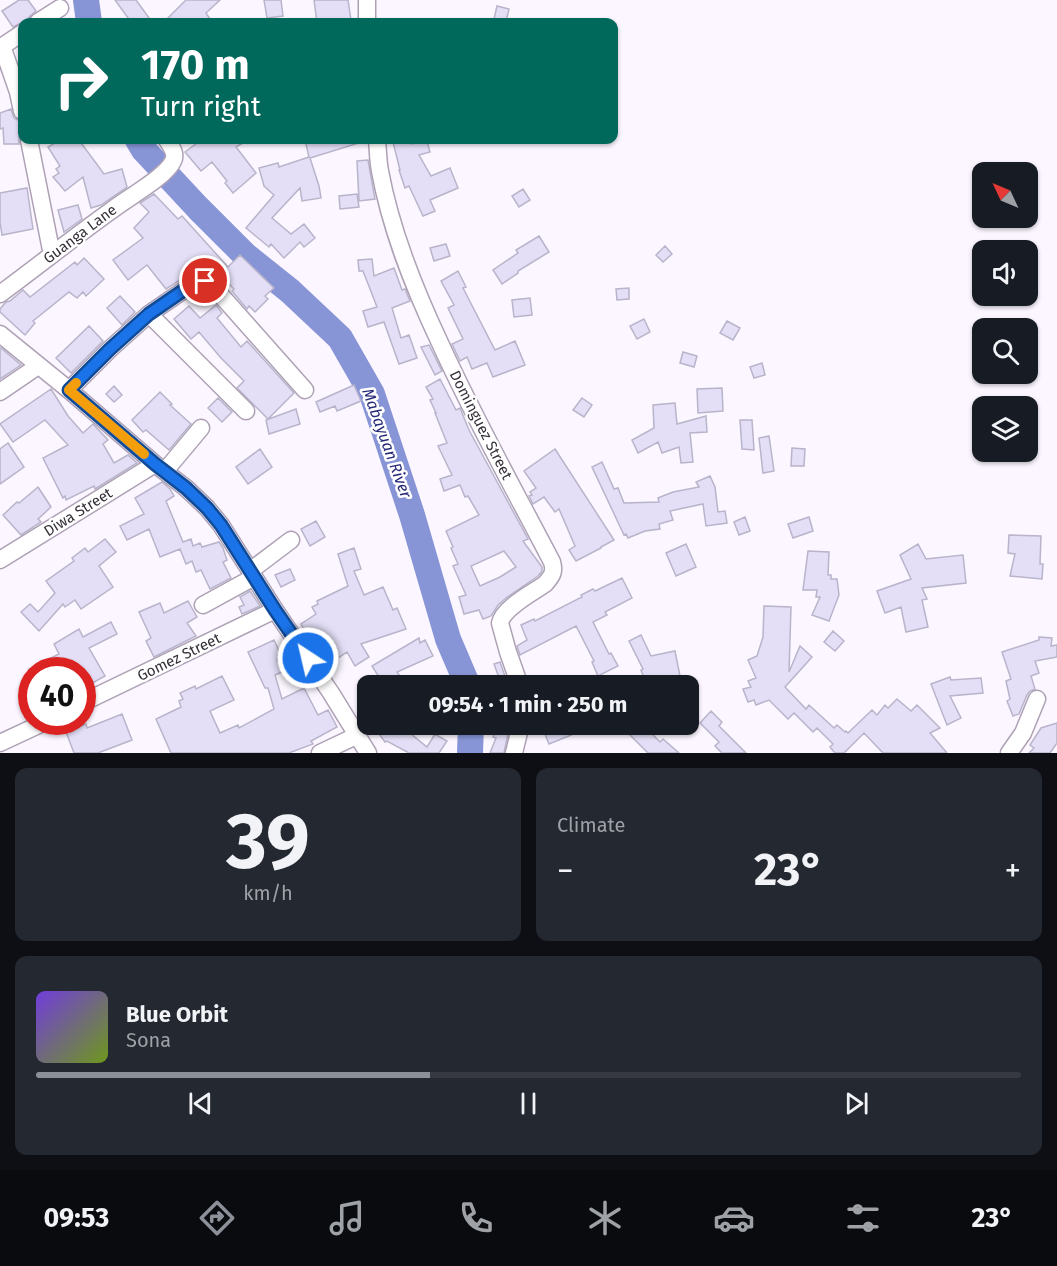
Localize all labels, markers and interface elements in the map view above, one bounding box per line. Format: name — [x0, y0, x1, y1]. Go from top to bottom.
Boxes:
text: 170 m — [141, 40, 250, 90]
icon: right — [42, 42, 120, 120]
text: Turn right — [141, 91, 261, 123]
north arrow — [972, 162, 1038, 228]
map controls — [972, 162, 1038, 462]
street label: Guanga Lane — [40, 201, 120, 267]
button: sound — [972, 240, 1038, 306]
pin — [179, 255, 230, 306]
icon: arrive — [188, 264, 221, 297]
button: search — [972, 318, 1038, 384]
street label: Dominguez Street — [446, 367, 517, 483]
water label: Mabayuan River — [358, 386, 416, 501]
button: layers — [972, 396, 1038, 462]
street label: Diwa Street — [40, 484, 116, 540]
position arrow — [276, 626, 340, 690]
street label: Gomez Street — [134, 629, 224, 685]
speed limit sign: 40 — [18, 657, 96, 735]
text: 09:54 · 1 min · 250 m — [429, 691, 627, 718]
text: 39 — [226, 795, 310, 889]
text: Climate — [557, 813, 625, 837]
text: 23° — [754, 843, 824, 897]
text: − — [557, 851, 574, 891]
text: + — [1005, 851, 1021, 891]
text: km/h — [243, 881, 293, 905]
text: Blue Orbit — [126, 1001, 228, 1028]
text: Sona — [126, 1028, 171, 1052]
icon: previous — [184, 1087, 217, 1120]
icon: pause — [512, 1087, 545, 1120]
icon: next — [840, 1087, 873, 1120]
icon: directions — [196, 1197, 238, 1239]
icon: music — [326, 1197, 368, 1239]
icon: phone — [455, 1197, 497, 1239]
icon: climate — [584, 1197, 626, 1239]
icon: car — [713, 1197, 755, 1239]
icon: filters — [842, 1197, 884, 1239]
text: 09:53 — [44, 1202, 109, 1234]
text: 23° — [971, 1202, 1013, 1234]

